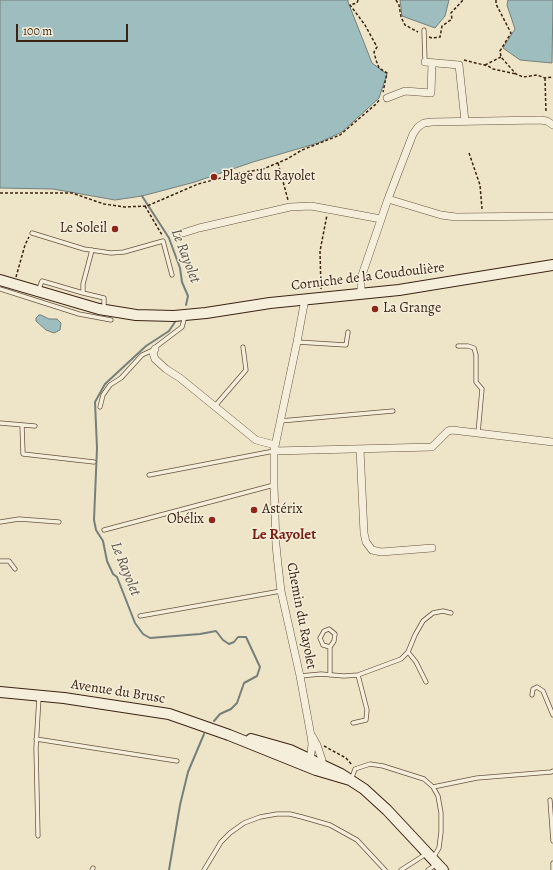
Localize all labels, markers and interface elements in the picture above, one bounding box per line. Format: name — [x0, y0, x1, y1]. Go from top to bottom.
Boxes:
scale bar — [18, 16, 130, 42]
text: 100 m — [23, 23, 52, 39]
place label: Plage du Rayolet — [222, 169, 315, 185]
marker: Plage du Rayolet — [209, 172, 219, 182]
place label: Le Soleil — [60, 221, 107, 237]
marker: Le Soleil — [110, 224, 120, 234]
water label: Le Rayolet — [167, 227, 203, 285]
street label: Corniche de la Coudoulière — [290, 259, 446, 295]
place label: La Grange — [383, 301, 441, 317]
marker: La Grange — [370, 304, 380, 314]
place label: Astérix — [262, 502, 303, 518]
marker: Astérix — [249, 505, 259, 515]
place label: Obélix — [167, 512, 204, 528]
marker: Obélix — [207, 515, 217, 525]
district label: Le Rayolet — [252, 526, 316, 544]
water label: Le Rayolet — [106, 540, 144, 598]
street label: Chemin du Rayolet — [282, 561, 320, 671]
street label: Avenue du Brusc — [70, 676, 166, 708]

